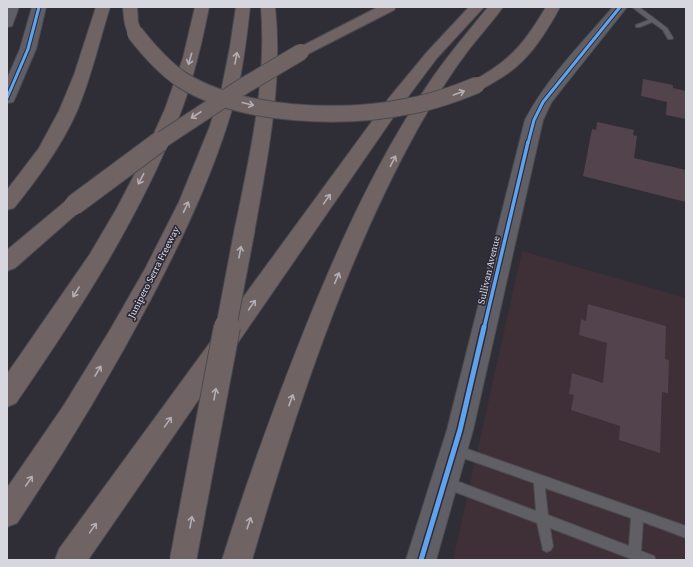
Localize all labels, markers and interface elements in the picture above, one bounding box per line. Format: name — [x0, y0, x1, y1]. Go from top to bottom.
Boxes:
one-way arrow — [186, 52, 193, 65]
one-way arrow — [232, 52, 240, 65]
one-way arrow — [452, 89, 465, 96]
one-way arrow — [241, 101, 254, 108]
one-way arrow — [191, 111, 202, 119]
one-way arrow — [389, 155, 397, 167]
one-way arrow — [137, 173, 144, 185]
one-way arrow — [323, 193, 331, 204]
one-way arrow — [183, 201, 190, 213]
street label: Junipero Serra Freeway — [124, 223, 183, 321]
street label: Sullivan Avenue — [474, 234, 502, 305]
one-way arrow — [237, 246, 245, 259]
one-way arrow — [334, 273, 342, 285]
one-way arrow — [72, 286, 81, 297]
one-way arrow — [248, 300, 256, 311]
one-way arrow — [95, 365, 103, 377]
one-way arrow — [211, 388, 219, 401]
one-way arrow — [287, 394, 295, 406]
one-way arrow — [164, 417, 172, 428]
one-way arrow — [25, 475, 33, 487]
one-way arrow — [187, 516, 195, 529]
one-way arrow — [246, 516, 253, 529]
one-way arrow — [89, 523, 97, 534]

